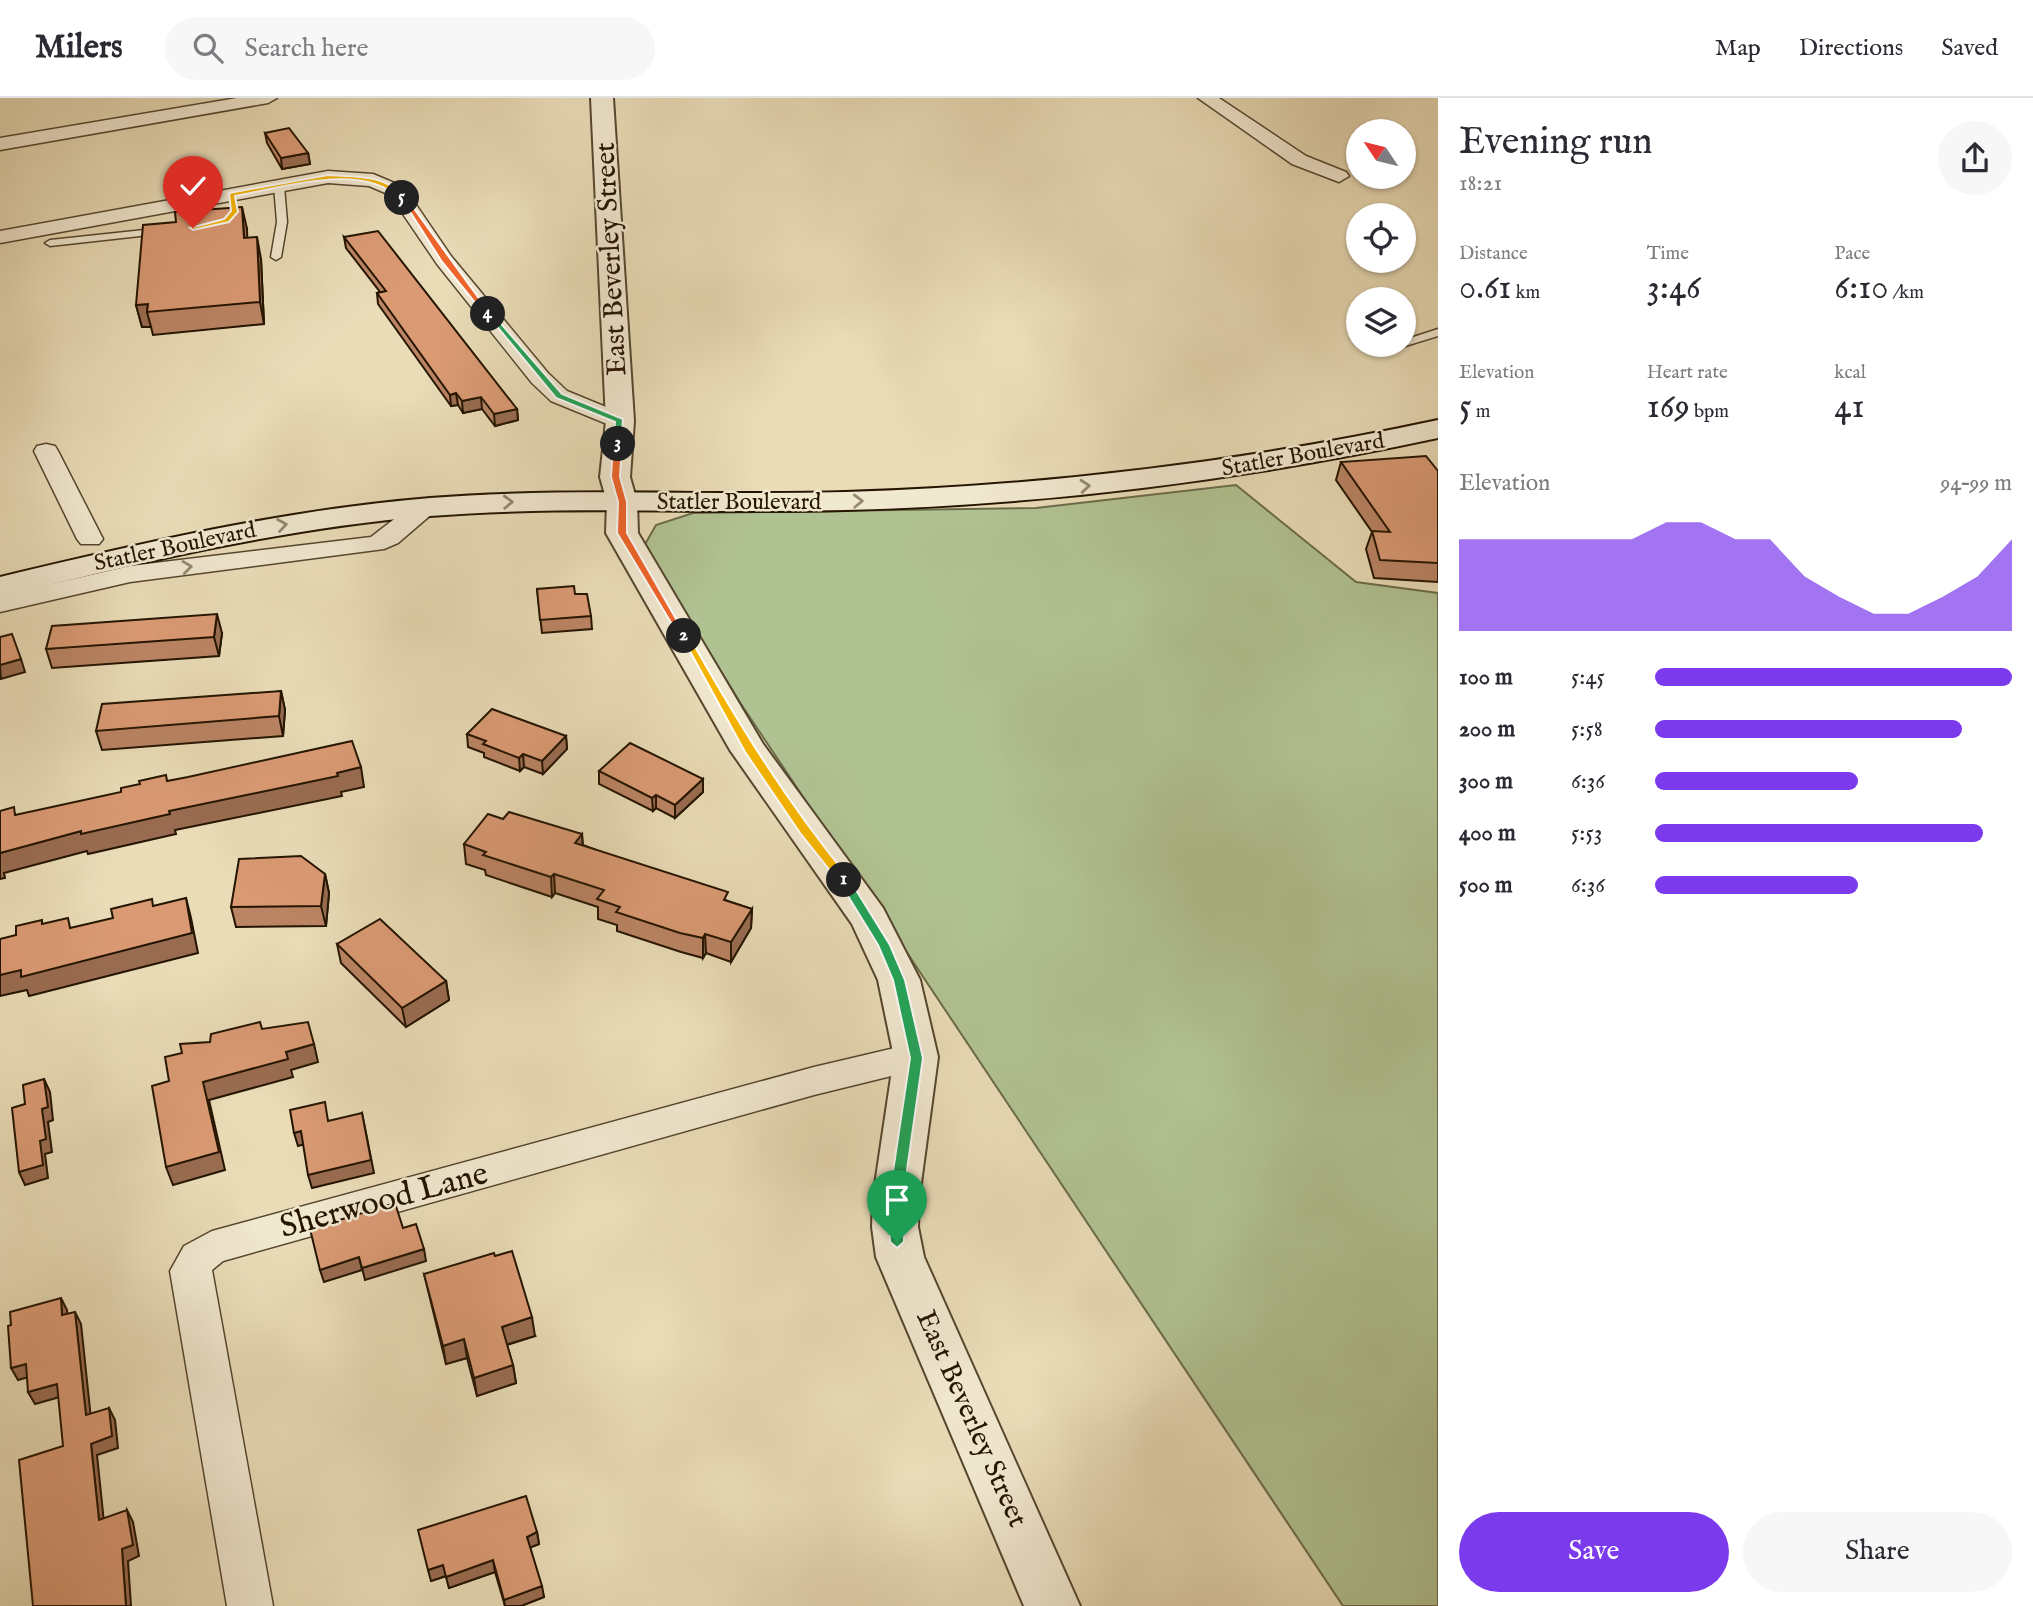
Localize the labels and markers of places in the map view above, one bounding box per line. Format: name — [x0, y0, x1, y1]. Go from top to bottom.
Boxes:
pin — [163, 156, 223, 228]
pin: 5 — [384, 180, 420, 216]
pin: 4 — [470, 296, 505, 332]
pin: 3 — [600, 426, 636, 462]
pin: 2 — [666, 618, 702, 654]
pin: 1 — [826, 862, 862, 898]
pin — [867, 1170, 927, 1242]

